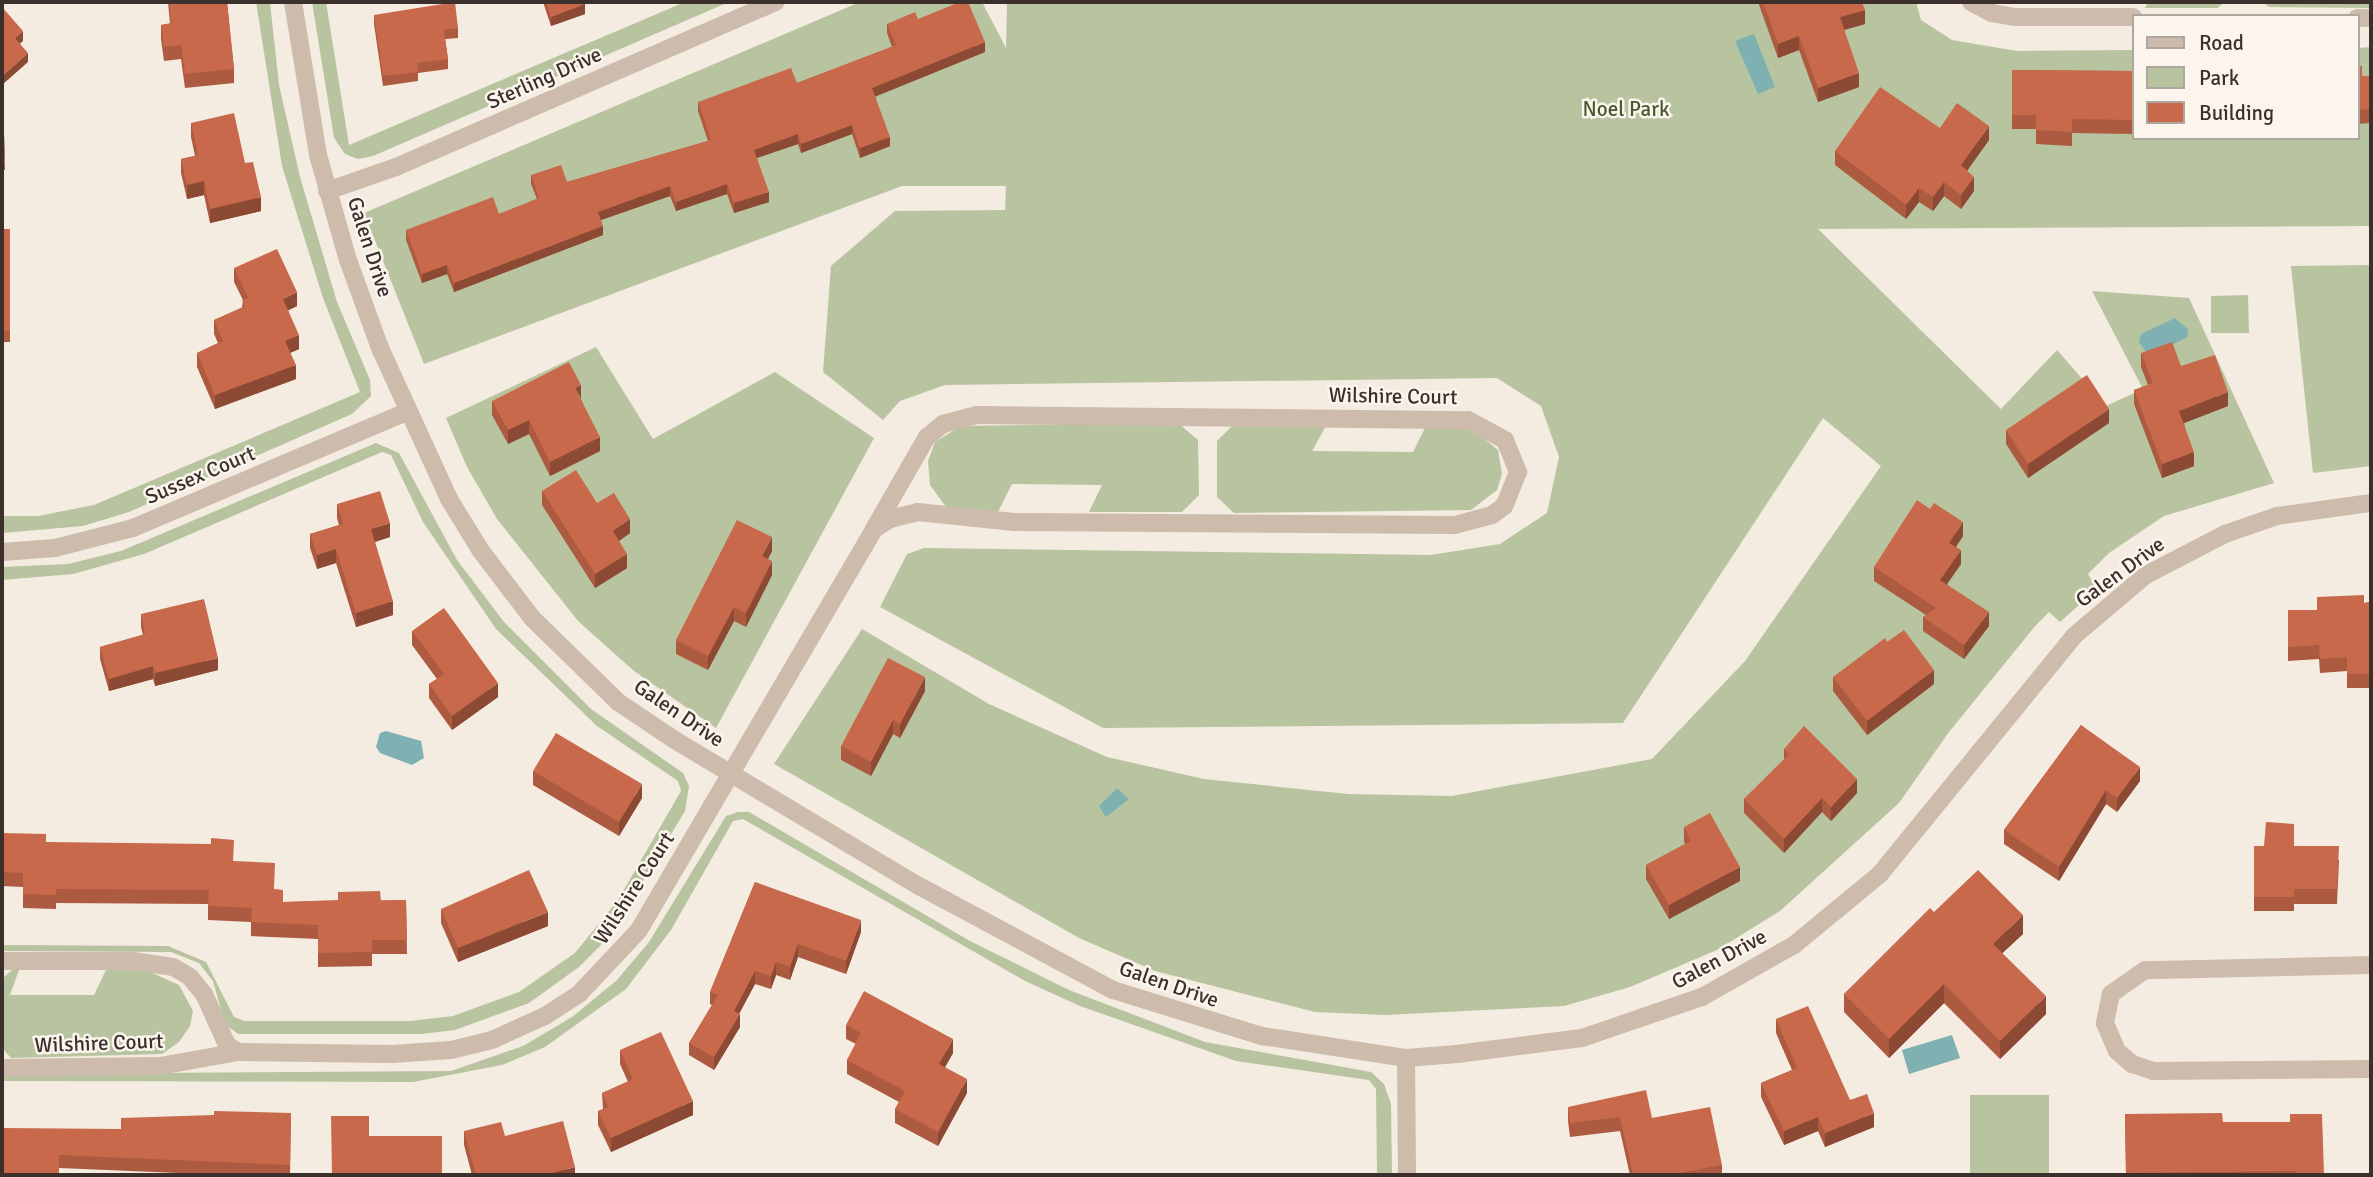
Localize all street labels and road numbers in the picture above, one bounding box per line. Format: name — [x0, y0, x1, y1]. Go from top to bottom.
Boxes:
street label: Sterling Drive — [483, 41, 605, 115]
street label: Galen Drive — [342, 194, 398, 300]
street label: Wilshire Court — [1328, 382, 1458, 410]
street label: Sussex Court — [141, 441, 259, 509]
street label: Galen Drive — [2071, 531, 2169, 613]
street label: Galen Drive — [629, 674, 729, 752]
street label: Wilshire Court — [588, 827, 680, 949]
street label: Galen Drive — [1667, 924, 1771, 994]
street label: Galen Drive — [1116, 955, 1222, 1013]
street label: Wilshire Court — [34, 1028, 164, 1058]

